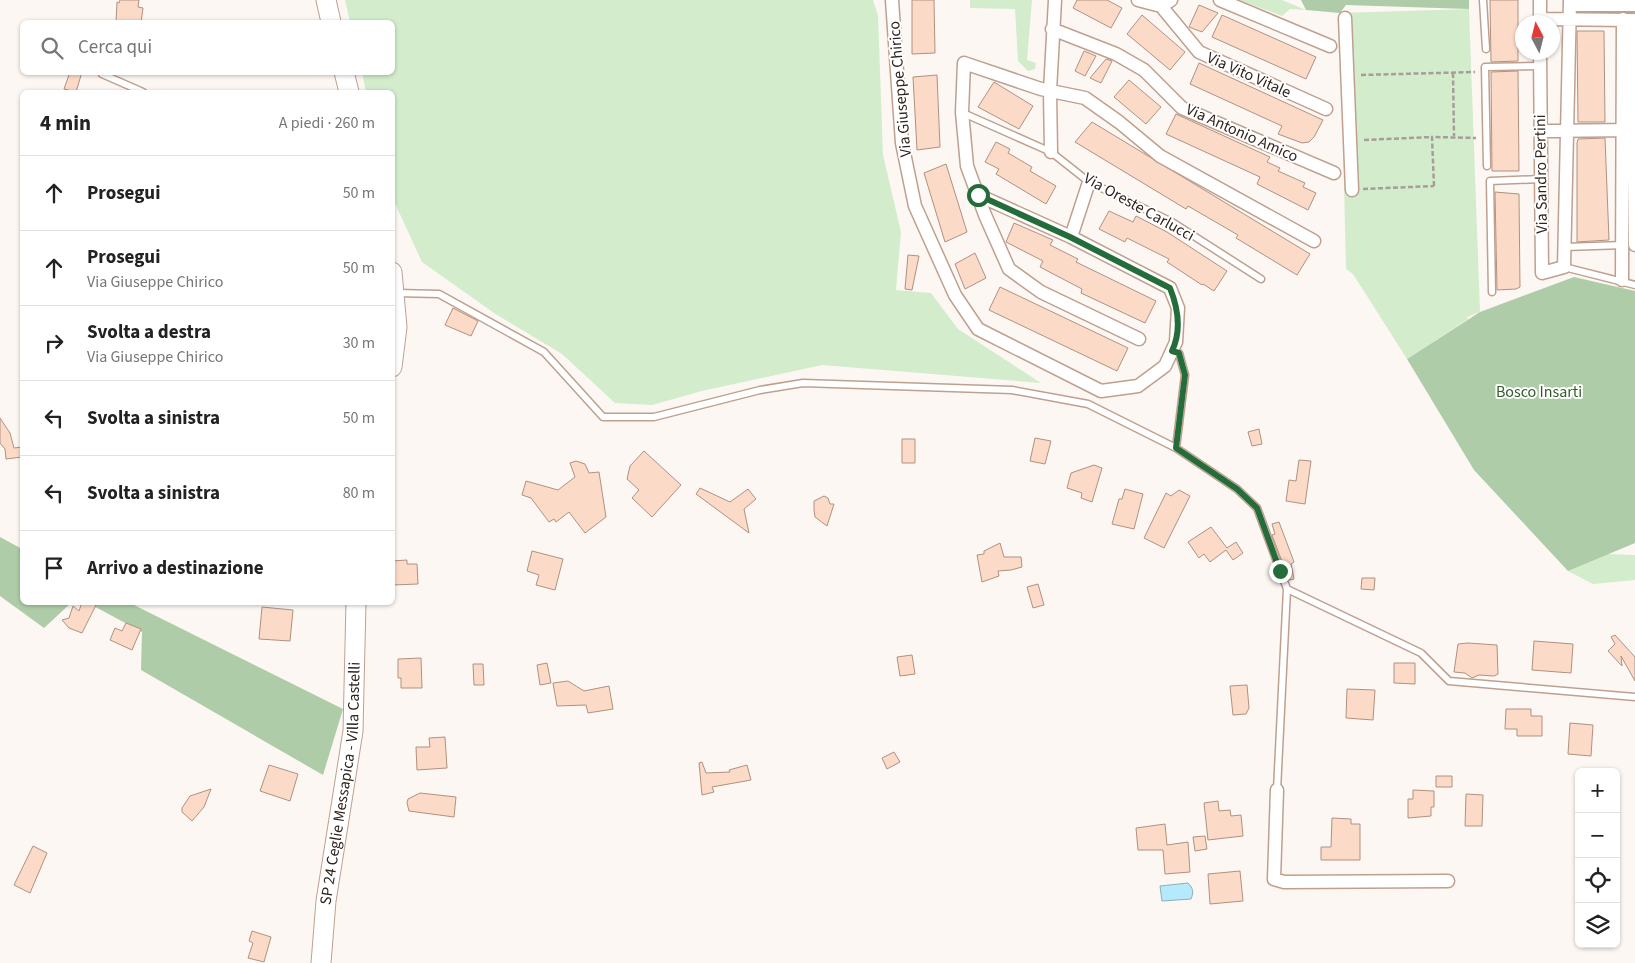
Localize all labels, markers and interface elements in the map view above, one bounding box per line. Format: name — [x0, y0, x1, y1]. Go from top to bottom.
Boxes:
north arrow — [1515, 15, 1560, 60]
search box — [20, 20, 395, 75]
street label: Via Giuseppe Chirico — [883, 20, 917, 158]
icon: search — [38, 34, 66, 62]
text: Cerca qui — [78, 34, 152, 61]
street label: Via Vito Vitale — [1203, 47, 1295, 103]
street label: Via Antonio Amico — [1182, 98, 1302, 168]
text: 4 min — [40, 108, 91, 138]
text: A piedi · 260 m — [279, 112, 375, 134]
street label: Via Sandro Pertini — [1529, 114, 1553, 234]
street label: Via Oreste Carlucci — [1080, 167, 1198, 247]
icon: ahead — [40, 179, 68, 207]
text: Prosegui — [87, 180, 160, 207]
text: 50 m — [343, 182, 375, 204]
route start — [967, 184, 990, 207]
text: Prosegui — [87, 244, 160, 271]
icon: ahead — [40, 254, 68, 282]
text: 50 m — [343, 257, 375, 279]
text: Via Giuseppe Chirico — [87, 271, 223, 293]
text: Svolta a destra — [87, 319, 211, 346]
icon: right — [40, 329, 68, 357]
text: 30 m — [343, 332, 375, 354]
text: Via Giuseppe Chirico — [87, 346, 223, 368]
park label: Bosco Insarti — [1496, 381, 1582, 403]
icon: left — [40, 404, 68, 432]
text: Svolta a sinistra — [87, 405, 220, 432]
text: 50 m — [343, 407, 375, 429]
icon: left — [40, 479, 68, 507]
text: Svolta a sinistra — [87, 480, 220, 507]
text: 80 m — [343, 482, 375, 504]
icon: arrive — [40, 554, 68, 582]
text: Arrivo a destinazione — [87, 555, 264, 582]
route end — [1269, 560, 1292, 583]
street label: SP 24 Ceglie Messapica - Villa Castelli — [315, 662, 366, 906]
map controls — [1575, 768, 1620, 948]
button: + — [1575, 768, 1620, 813]
button: − — [1575, 813, 1620, 858]
button: locate — [1575, 858, 1620, 903]
button: layers — [1575, 903, 1620, 948]

